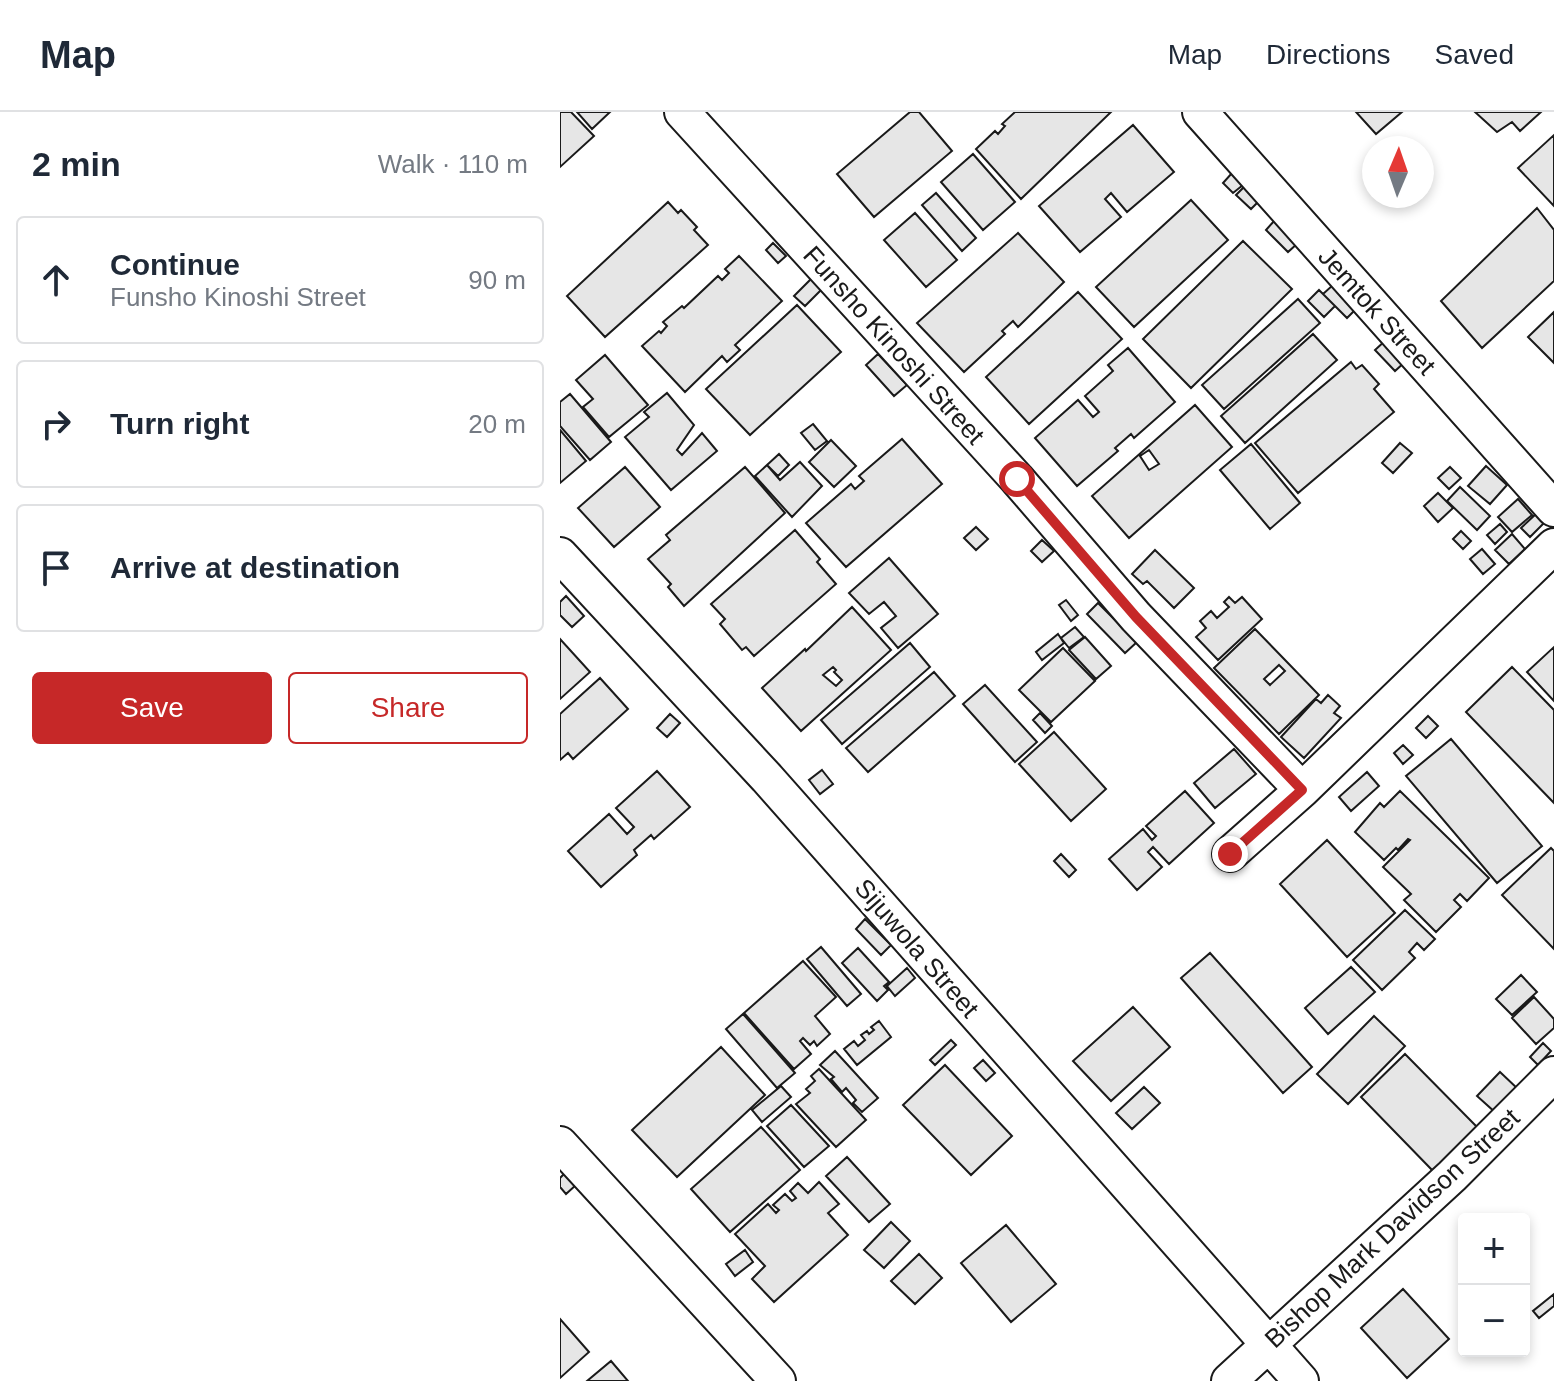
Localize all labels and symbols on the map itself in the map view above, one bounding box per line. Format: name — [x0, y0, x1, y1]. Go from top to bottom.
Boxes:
north arrow — [1362, 136, 1434, 208]
street label: Funsho Kinoshi Street — [797, 240, 991, 451]
street label: Jemtok Street — [1312, 241, 1442, 381]
route start — [999, 461, 1035, 497]
route end — [1212, 836, 1248, 872]
street label: Sijuwola Street — [849, 873, 986, 1024]
street label: Bishop Mark Davidson Street — [1259, 1102, 1526, 1354]

